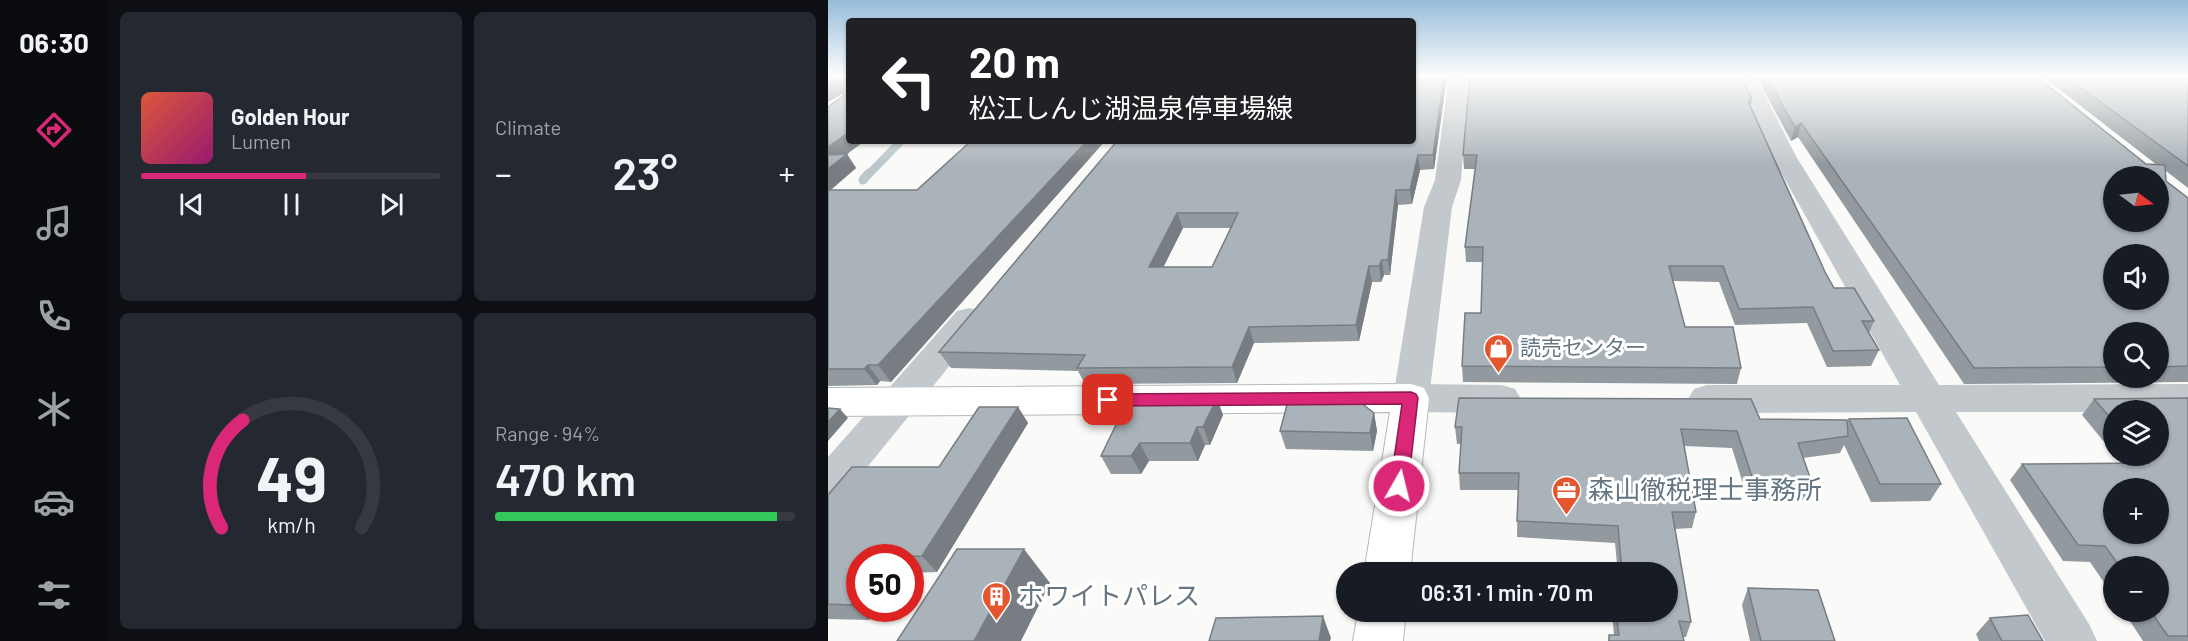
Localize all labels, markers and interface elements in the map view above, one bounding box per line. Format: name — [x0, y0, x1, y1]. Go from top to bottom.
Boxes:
text: 06:30 — [19, 26, 89, 58]
text: 20 m — [969, 36, 1060, 86]
icon: left — [870, 42, 948, 120]
text: 松江しんじ湖温泉停車場線 — [969, 91, 1293, 123]
text: Golden Hour — [231, 103, 349, 129]
icon: directions — [33, 109, 75, 151]
text: Climate — [495, 115, 561, 139]
text: Lumen — [231, 129, 291, 153]
text: 23° — [612, 145, 678, 199]
text: − — [495, 153, 512, 193]
text: + — [779, 153, 795, 193]
north arrow — [2103, 166, 2169, 232]
map controls — [2103, 166, 2169, 622]
icon: previous — [175, 188, 208, 221]
icon: pause — [275, 188, 308, 221]
icon: next — [375, 188, 408, 221]
icon: music — [33, 202, 75, 244]
button: sound — [2103, 244, 2169, 310]
icon: phone — [33, 295, 75, 337]
button: search — [2103, 322, 2169, 388]
shop icon: 読売センター — [1483, 332, 1515, 374]
place label: 読売センター — [1520, 334, 1646, 359]
pin — [1082, 374, 1133, 425]
icon: arrive — [1091, 383, 1124, 416]
icon: climate — [33, 388, 75, 430]
button: layers — [2103, 400, 2169, 466]
text: Range · 94% — [495, 421, 600, 445]
text: 49 — [256, 440, 326, 514]
text: 470 km — [495, 451, 636, 505]
position arrow — [1367, 454, 1431, 518]
place label: 森山徹税理士事務所 — [1588, 473, 1822, 504]
office icon: 森山徹税理士事務所 — [1551, 474, 1583, 516]
button: + — [2103, 478, 2169, 544]
icon: car — [33, 481, 75, 523]
text: km/h — [267, 512, 315, 537]
speed limit sign: 50 — [846, 544, 924, 622]
button: − — [2103, 556, 2169, 622]
icon: filters — [33, 574, 75, 616]
place label: ホワイトパレス — [1018, 579, 1200, 610]
text: 06:31 · 1 min · 70 m — [1421, 579, 1593, 605]
building icon: ホワイトパレス — [981, 580, 1013, 622]

